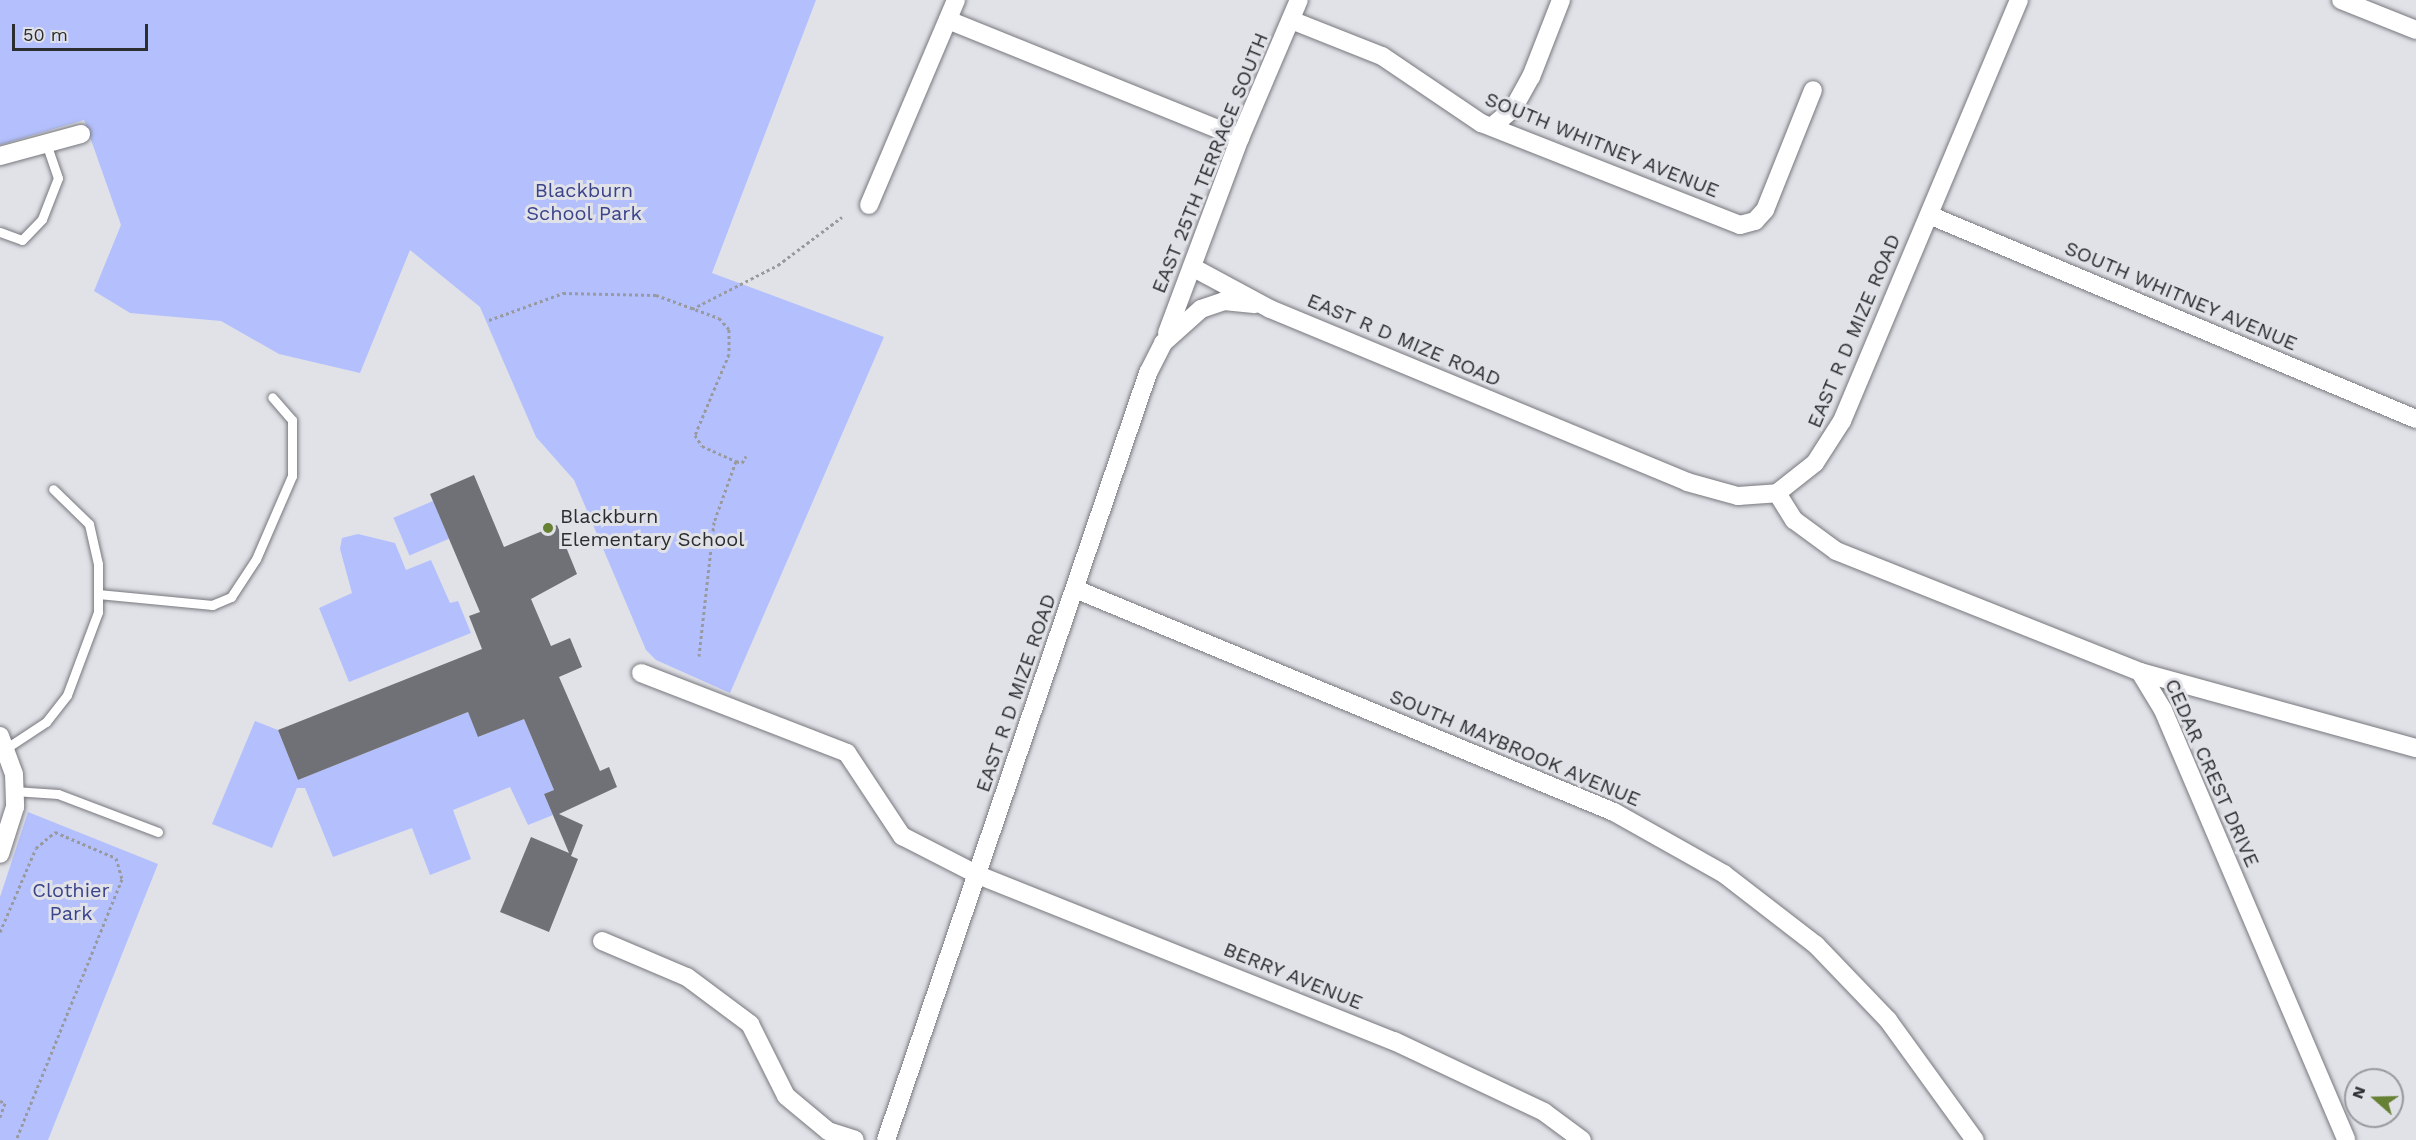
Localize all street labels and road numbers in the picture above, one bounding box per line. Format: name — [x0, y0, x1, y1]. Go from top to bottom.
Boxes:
street label: EAST 25TH TERRACE SOUTH — [1146, 29, 1274, 297]
street label: SOUTH WHITNEY AVENUE — [1480, 87, 1724, 203]
street label: EAST R D MIZE ROAD — [1802, 230, 1906, 432]
street label: SOUTH WHITNEY AVENUE — [2060, 236, 2302, 356]
street label: EAST R D MIZE ROAD — [1303, 288, 1505, 392]
street label: EAST R D MIZE ROAD — [971, 590, 1061, 796]
street label: CEDAR CREST DRIVE — [2160, 675, 2264, 871]
street label: SOUTH MAYBROOK AVENUE — [1386, 684, 1644, 812]
street label: BERRY AVENUE — [1219, 937, 1367, 1015]

